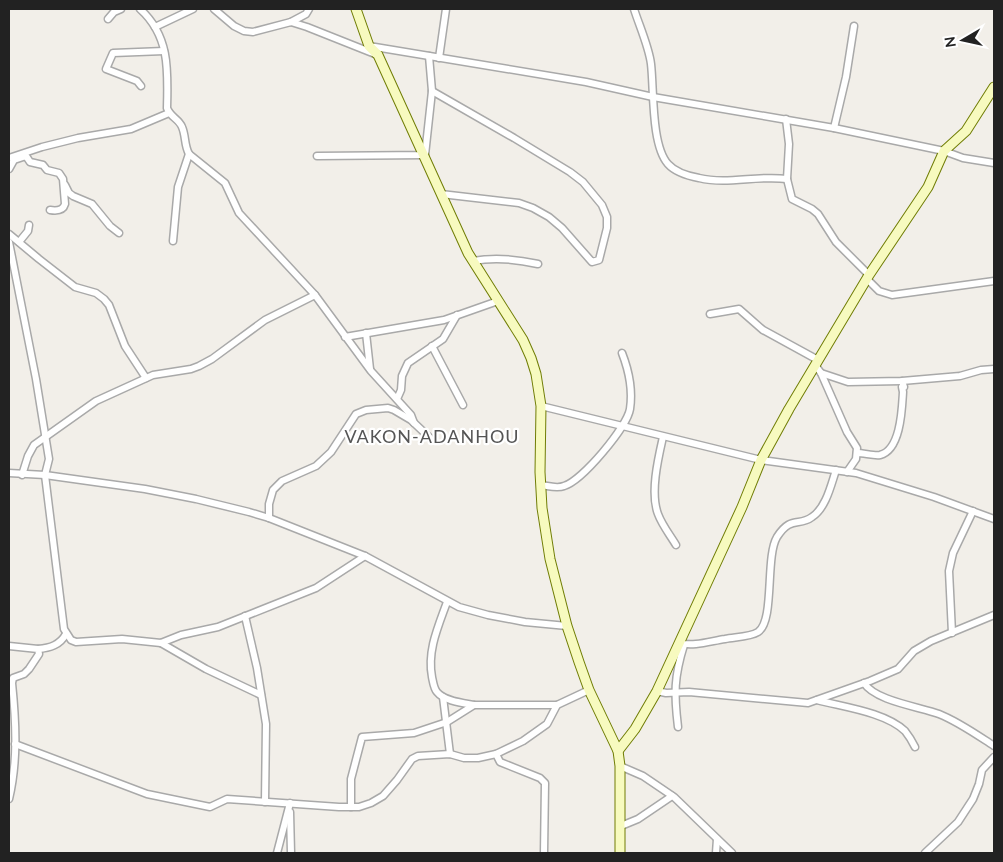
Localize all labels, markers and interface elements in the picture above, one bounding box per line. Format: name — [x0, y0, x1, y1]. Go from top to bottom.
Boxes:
north arrow — [938, 15, 988, 65]
text: N — [940, 35, 959, 49]
district label: VAKON-ADANHOU — [344, 425, 520, 447]

